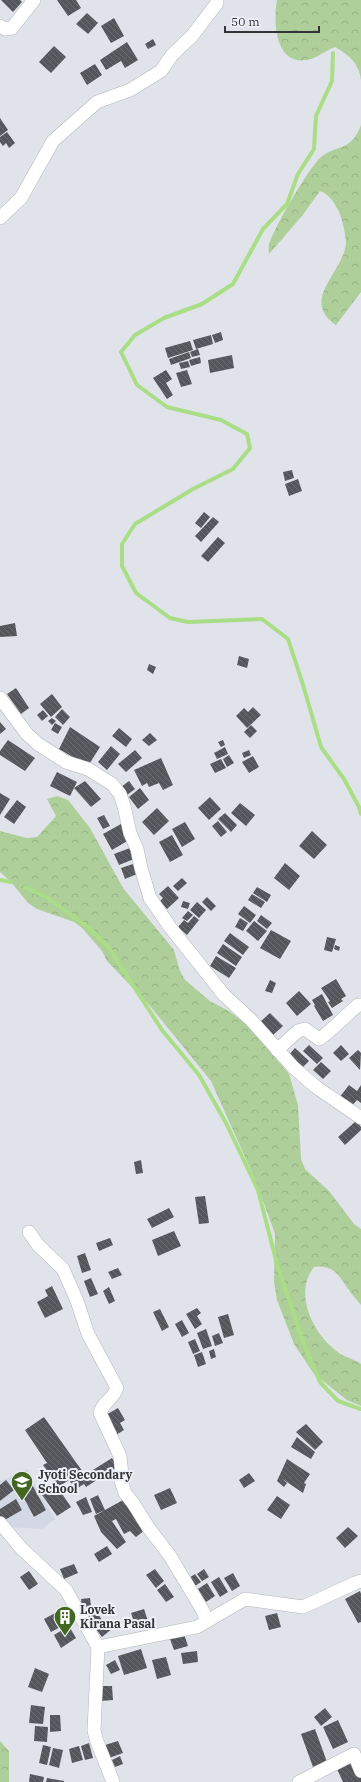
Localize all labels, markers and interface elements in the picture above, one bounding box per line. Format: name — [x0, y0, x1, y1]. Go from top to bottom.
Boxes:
scale bar — [225, 8, 319, 34]
text: 50 m — [231, 14, 260, 29]
place label: Jyoti Secondary School — [38, 1467, 132, 1496]
school or university icon: Jyoti Secondary School — [9, 1469, 35, 1502]
place label: Lovek Kirana Pasal — [80, 1602, 155, 1631]
building icon: Lovek Kirana Pasal — [52, 1604, 78, 1637]

